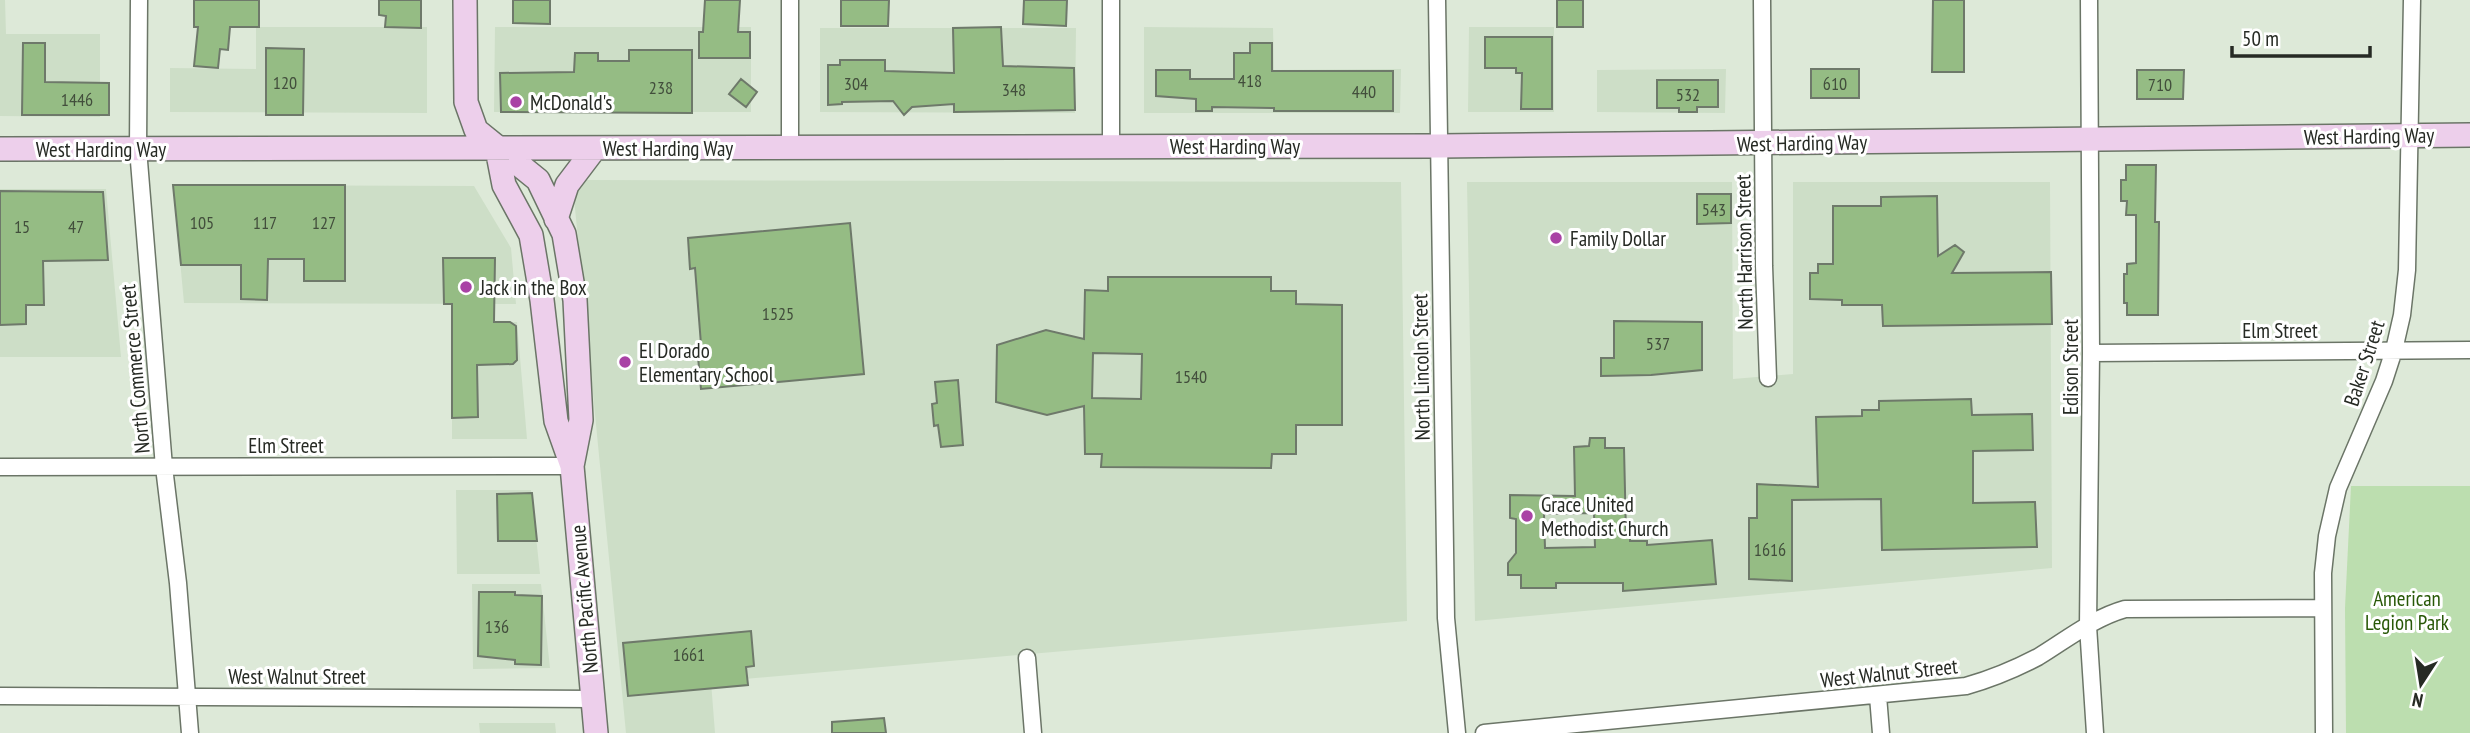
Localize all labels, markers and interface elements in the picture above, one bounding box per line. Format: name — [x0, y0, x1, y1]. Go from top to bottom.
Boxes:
scale bar — [2232, 14, 2370, 58]
text: 50 m — [2242, 25, 2279, 52]
house number: 418 — [1238, 69, 1262, 92]
house number: 120 — [273, 71, 297, 94]
house number: 304 — [844, 72, 868, 95]
house number: 610 — [1823, 72, 1847, 95]
house number: 710 — [2148, 73, 2172, 96]
house number: 238 — [649, 76, 673, 99]
house number: 348 — [1002, 78, 1026, 101]
house number: 440 — [1352, 80, 1376, 103]
house number: 532 — [1676, 83, 1700, 106]
house number: 1446 — [61, 88, 93, 111]
place label: McDonald's — [530, 89, 612, 116]
marker: McDonald's — [508, 94, 524, 110]
street label: West Harding Way — [2304, 121, 2435, 151]
street label: West Harding Way — [1737, 128, 1868, 158]
street label: West Harding Way — [1170, 133, 1300, 160]
street label: West Harding Way — [603, 135, 733, 162]
street label: West Harding Way — [36, 136, 166, 163]
street label: North Harrison Street — [1729, 174, 1759, 330]
house number: 543 — [1702, 198, 1726, 221]
house number: 105 — [190, 211, 214, 234]
house number: 117 — [253, 211, 277, 234]
house number: 127 — [312, 211, 336, 234]
house number: 15 — [14, 215, 30, 238]
house number: 47 — [68, 215, 84, 238]
place label: Family Dollar — [1570, 225, 1666, 252]
marker: Family Dollar — [1548, 230, 1564, 246]
place label: Jack in the Box — [479, 274, 587, 301]
marker: Jack in the Box — [458, 279, 474, 295]
street label: North Commerce Street — [114, 283, 156, 455]
street label: North Lincoln Street — [1406, 293, 1436, 441]
house number: 1525 — [762, 302, 794, 325]
street label: Baker Street — [2337, 316, 2391, 409]
street label: Elm Street — [2242, 317, 2318, 344]
street label: Edison Street — [2057, 319, 2084, 415]
house number: 537 — [1646, 332, 1670, 355]
place label: El Dorado Elementary School — [639, 337, 774, 388]
marker: El Dorado Elementary School — [617, 354, 633, 370]
house number: 1540 — [1175, 365, 1207, 388]
street label: Elm Street — [248, 432, 324, 459]
place label: Grace United Methodist Church — [1541, 491, 1669, 542]
marker: Grace United Methodist Church — [1519, 508, 1535, 524]
street label: North Pacific Avenue — [564, 524, 604, 674]
house number: 1616 — [1754, 538, 1786, 561]
park label: American Legion Park — [2365, 585, 2449, 636]
house number: 136 — [485, 615, 509, 638]
house number: 1661 — [673, 643, 705, 666]
north arrow — [2386, 649, 2456, 719]
street label: West Walnut Street — [1819, 652, 1959, 694]
street label: West Walnut Street — [228, 663, 366, 690]
text: N — [2410, 688, 2425, 713]

